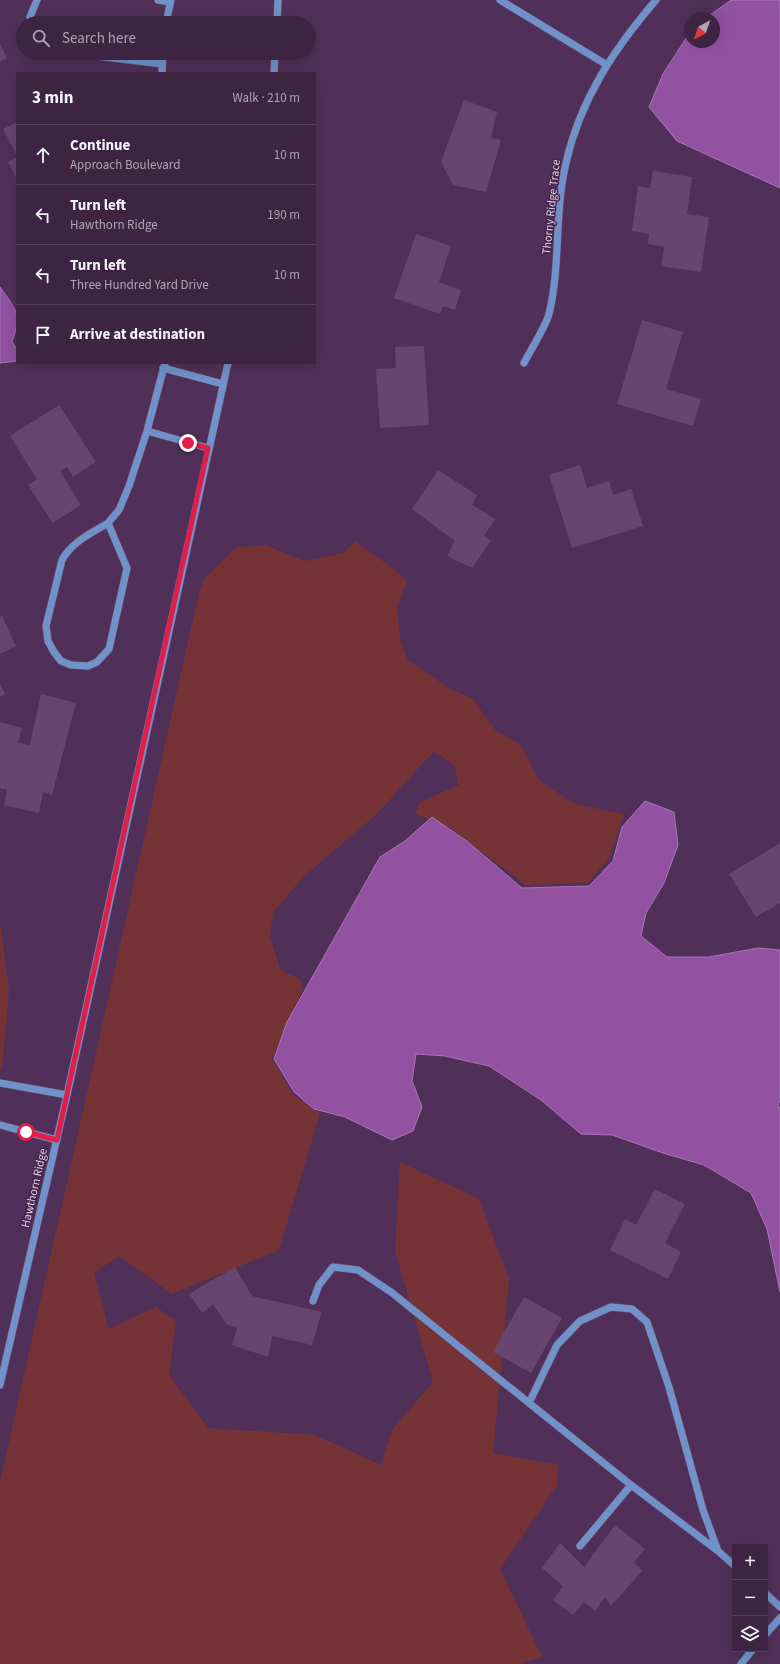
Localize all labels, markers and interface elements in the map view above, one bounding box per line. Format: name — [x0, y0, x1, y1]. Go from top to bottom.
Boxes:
north arrow — [684, 12, 720, 48]
search box — [16, 16, 316, 60]
icon: search — [30, 27, 52, 49]
text: Search here — [62, 28, 136, 49]
text: 3 min — [32, 86, 73, 110]
text: Walk · 210 m — [232, 89, 300, 107]
text: Continue — [70, 135, 130, 156]
icon: ahead — [32, 144, 54, 166]
text: 10 m — [274, 146, 300, 164]
text: Approach Boulevard — [70, 156, 180, 174]
street label: Thorny Ridge Trace — [538, 158, 565, 256]
text: Turn left — [70, 195, 126, 216]
icon: left — [32, 204, 54, 226]
text: 190 m — [267, 206, 300, 224]
text: Hawthorn Ridge — [70, 216, 158, 234]
text: Turn left — [70, 255, 126, 276]
icon: left — [32, 264, 54, 286]
text: 10 m — [274, 266, 300, 284]
text: Three Hundred Yard Drive — [70, 276, 209, 294]
icon: arrive — [32, 324, 54, 346]
text: Arrive at destination — [70, 324, 205, 345]
route end — [179, 434, 197, 452]
route start — [17, 1123, 35, 1141]
street label: Hawthorn Ridge — [17, 1147, 52, 1229]
map controls — [732, 1544, 768, 1652]
button: + — [732, 1544, 768, 1580]
button: − — [732, 1580, 768, 1616]
button: layers — [732, 1616, 768, 1652]

